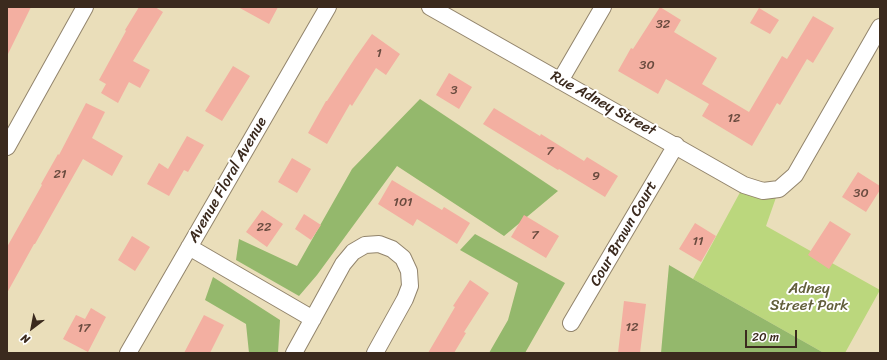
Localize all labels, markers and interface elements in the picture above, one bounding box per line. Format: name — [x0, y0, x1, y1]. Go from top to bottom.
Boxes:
house number: 32 — [656, 17, 670, 33]
house number: 1 — [376, 46, 382, 62]
house number: 30 — [639, 58, 655, 74]
street label: Rue Adney Street — [547, 68, 659, 140]
house number: 3 — [450, 83, 458, 99]
house number: 12 — [727, 111, 741, 127]
street label: Avenue Floral Avenue — [185, 114, 271, 246]
house number: 7 — [546, 144, 554, 160]
house number: 21 — [53, 167, 67, 183]
house number: 9 — [592, 169, 600, 185]
street label: Cour Brawn Court — [587, 178, 661, 290]
house number: 30 — [853, 186, 869, 202]
house number: 101 — [393, 195, 413, 211]
house number: 22 — [256, 220, 272, 236]
house number: 7 — [531, 228, 539, 244]
house number: 11 — [692, 234, 704, 250]
park label: Adney Street Park — [770, 280, 848, 315]
north arrow — [12, 308, 52, 348]
house number: 12 — [625, 320, 639, 336]
house number: 17 — [78, 321, 90, 337]
scale bar — [747, 322, 799, 348]
text: 20 m — [752, 326, 779, 348]
text: N — [17, 329, 34, 349]

